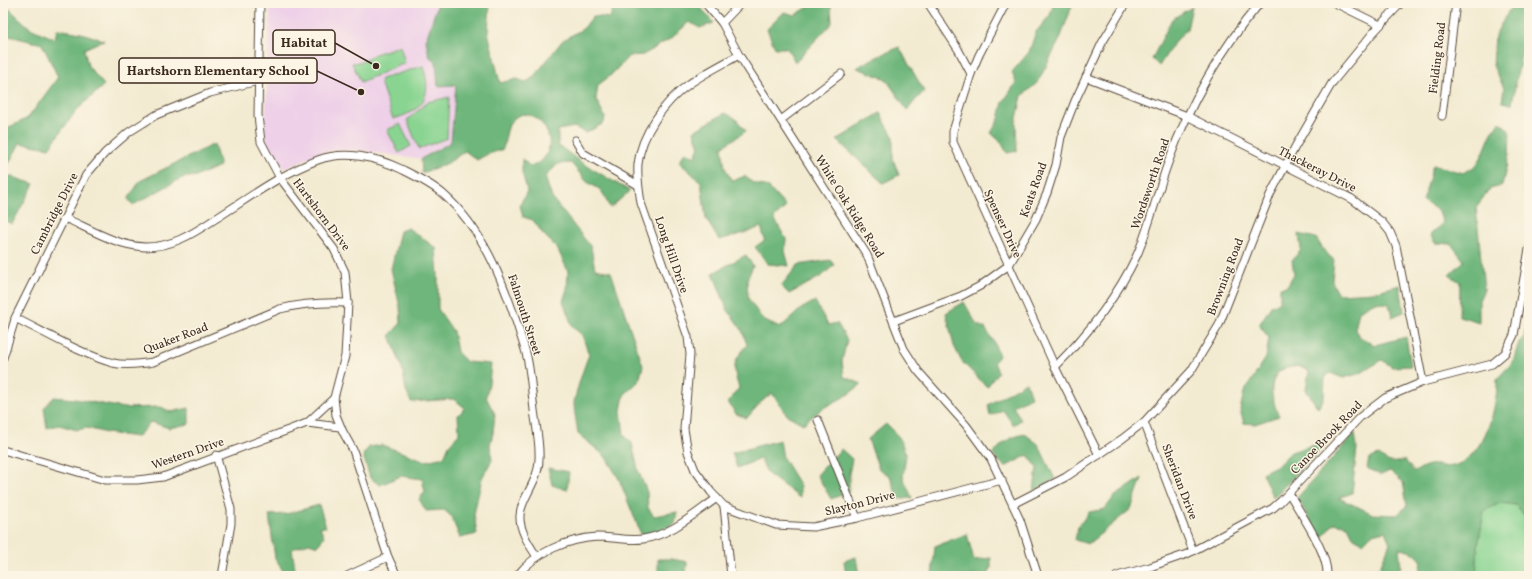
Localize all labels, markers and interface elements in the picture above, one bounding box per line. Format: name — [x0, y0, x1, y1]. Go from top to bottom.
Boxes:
street label: Fielding Road — [1426, 21, 1450, 95]
callout: Habitat — [273, 30, 335, 55]
text: Habitat — [281, 35, 327, 53]
callout: Hartshorn Elementary School — [119, 58, 317, 83]
text: Hartshorn Elementary School — [127, 63, 310, 81]
street label: Wordsworth Road — [1128, 136, 1174, 232]
street label: Thackeray Drive — [1275, 143, 1359, 197]
street label: White Oak Ridge Road — [811, 153, 887, 262]
street label: Keats Road — [1017, 160, 1052, 220]
street label: Cambridge Drive — [27, 170, 83, 258]
street label: Hartshorn Drive — [288, 176, 354, 255]
street label: Spenser Drive — [979, 187, 1025, 261]
street label: Long Hill Drive — [650, 214, 692, 296]
street label: Browning Road — [1204, 236, 1248, 318]
street label: Falmouth Street — [503, 272, 545, 358]
street label: Quaker Road — [141, 319, 211, 359]
street label: Canoe Brook Road — [1288, 398, 1366, 478]
street label: Western Drive — [150, 434, 227, 474]
street label: Sheridan Drive — [1157, 442, 1201, 522]
street label: Slayton Drive — [823, 487, 897, 520]

